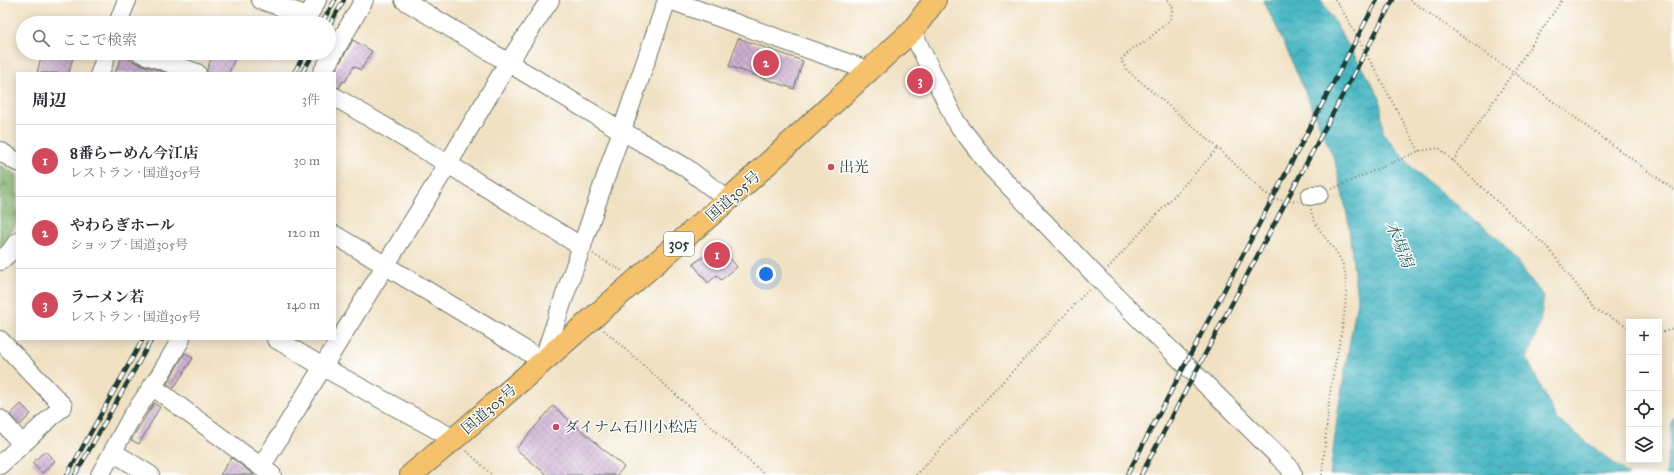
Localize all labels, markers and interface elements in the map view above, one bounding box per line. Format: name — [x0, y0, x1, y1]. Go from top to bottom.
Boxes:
search box — [16, 16, 336, 60]
icon: search — [30, 27, 52, 49]
text: ここで検索 — [62, 31, 137, 49]
pin: 2 — [753, 48, 779, 78]
pin: 3 — [907, 66, 933, 96]
text: 周辺 — [32, 90, 66, 111]
text: 3件 — [302, 92, 320, 108]
text: 8番らーめん今江店 — [70, 144, 198, 162]
text: 1 — [42, 153, 48, 169]
text: 30 m — [294, 153, 320, 169]
place label: 出光 — [839, 158, 869, 176]
marker: 出光 — [826, 162, 836, 172]
text: レストラン · 国道305号 — [70, 165, 201, 181]
street label: 国道305号 — [702, 167, 764, 225]
text: やわらぎホール — [70, 216, 175, 234]
water label: 木場潟 — [1382, 218, 1418, 272]
text: 2 — [42, 225, 48, 241]
text: 120 m — [287, 225, 320, 241]
road number: 305 — [664, 232, 694, 256]
text: ショップ · 国道305号 — [70, 237, 188, 253]
pin: 1 — [704, 240, 730, 270]
your location — [756, 264, 776, 284]
text: ラーメン若 — [70, 288, 144, 306]
text: 3 — [42, 297, 48, 313]
text: 140 m — [286, 297, 320, 313]
text: レストラン · 国道305号 — [70, 309, 201, 325]
map controls — [1626, 319, 1662, 463]
button: + — [1626, 319, 1662, 355]
button: − — [1626, 355, 1662, 391]
street label: 国道305号 — [458, 380, 520, 438]
button: locate — [1626, 391, 1662, 427]
place label: ダイナム石川小松店 — [564, 418, 698, 436]
marker: ダイナム石川小松店 — [551, 422, 561, 432]
button: layers — [1626, 427, 1662, 463]

